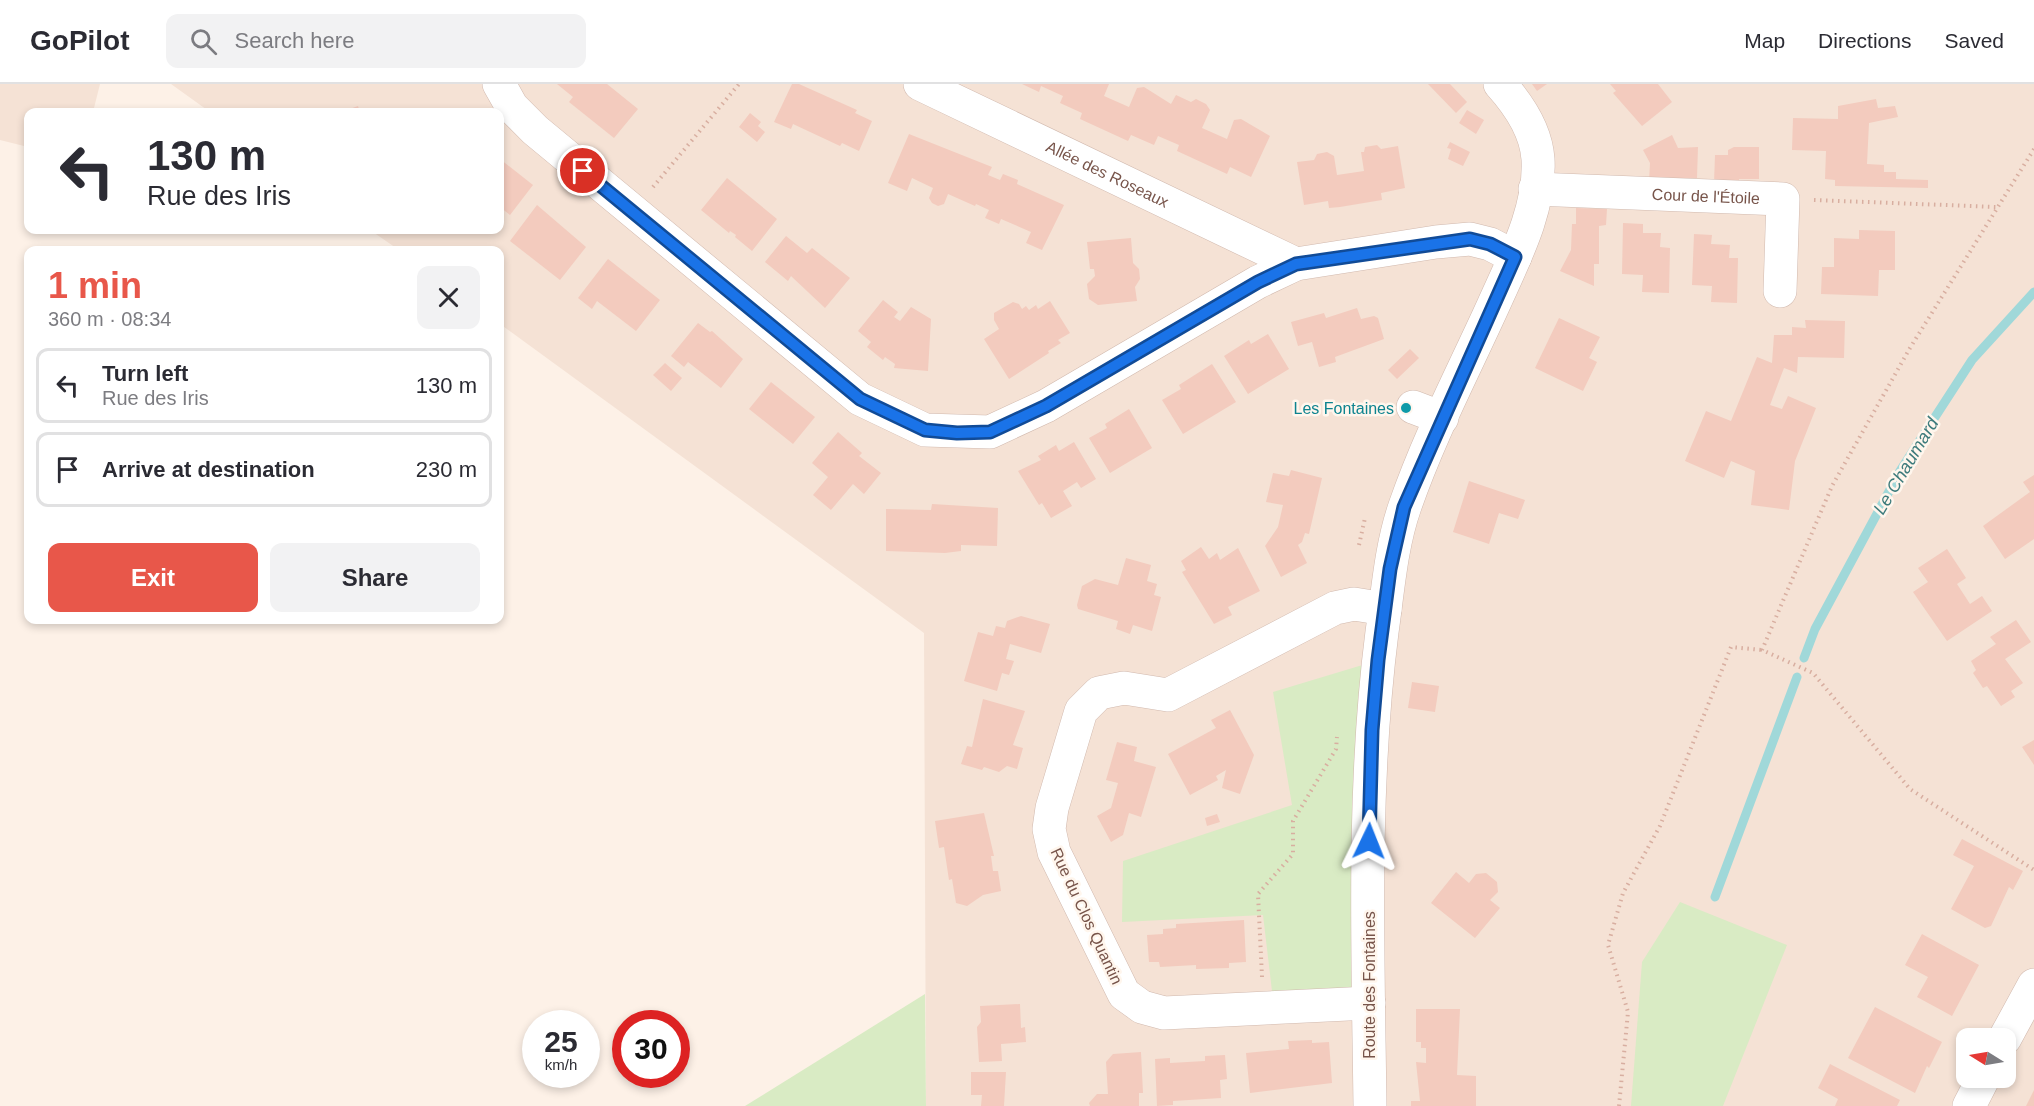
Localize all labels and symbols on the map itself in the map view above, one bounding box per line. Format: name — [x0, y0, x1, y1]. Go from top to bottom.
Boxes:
street label: Allée des Roseaux — [1044, 138, 1171, 211]
pin — [557, 145, 608, 196]
street label: Cour de l'Étoile — [1651, 186, 1760, 207]
place label: Les Fontaines — [1293, 400, 1394, 417]
marker: Les Fontaines — [1399, 401, 1413, 415]
water label: Le Chaumard — [1869, 413, 1943, 518]
position arrow — [1337, 809, 1401, 873]
street label: Rue du Clos Quantin — [1047, 845, 1126, 987]
street label: Route des Fontaines — [1361, 911, 1378, 1059]
speed limit sign: 30 — [612, 1010, 690, 1088]
north arrow — [1956, 1028, 2016, 1088]

